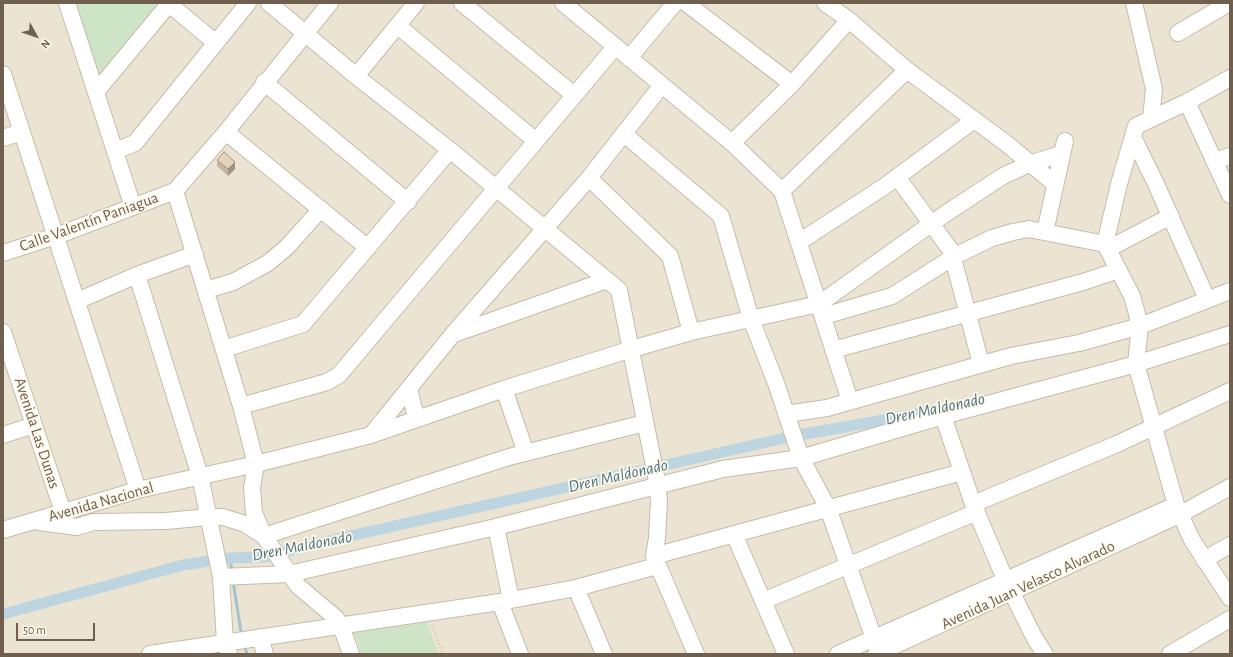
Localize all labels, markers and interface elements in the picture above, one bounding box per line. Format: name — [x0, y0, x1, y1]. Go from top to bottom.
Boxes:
north arrow — [16, 16, 56, 56]
text: N — [39, 38, 52, 51]
street label: Calle Valentín Paniagua — [17, 188, 161, 256]
street label: Avenida Las Dunas — [10, 375, 64, 491]
water label: Dren Maldonado — [883, 388, 987, 430]
water label: Dren Maldonado — [566, 455, 670, 497]
street label: Avenida Nacional — [46, 478, 156, 526]
water label: Dren Maldonado — [250, 526, 354, 566]
street label: Avenida Juan Velasco Alvarado — [938, 536, 1118, 634]
scale bar — [18, 615, 97, 641]
text: 50 m — [23, 624, 46, 636]

